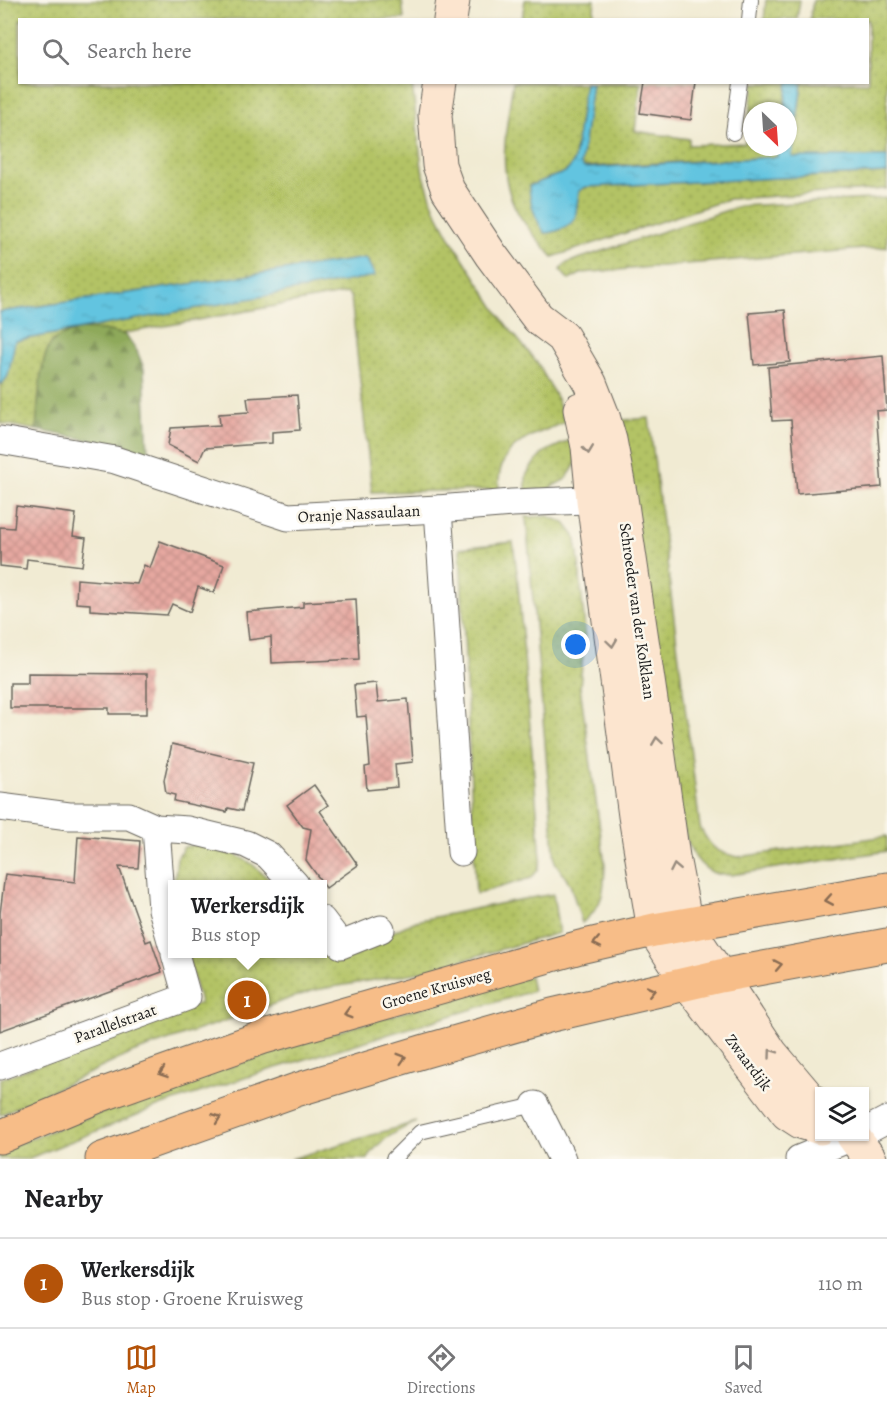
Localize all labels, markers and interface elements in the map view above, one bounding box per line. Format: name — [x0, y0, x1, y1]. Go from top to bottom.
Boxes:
search box — [18, 18, 869, 84]
icon: search — [39, 35, 72, 68]
text: Search here — [87, 36, 192, 66]
north arrow — [743, 102, 797, 156]
one-way arrow — [582, 445, 594, 454]
street label: Oranje Nassaulaan — [297, 500, 421, 528]
street label: Schroeder van der Kolklaan — [614, 522, 660, 701]
your location — [561, 630, 590, 659]
one-way arrow — [606, 639, 618, 648]
one-way arrow — [652, 736, 664, 746]
one-way arrow — [669, 863, 682, 873]
popup — [168, 880, 327, 958]
text: Werkersdijk — [191, 891, 304, 921]
one-way arrow — [825, 893, 835, 906]
text: Bus stop — [191, 921, 261, 948]
one-way arrow — [592, 936, 602, 949]
one-way arrow — [772, 959, 782, 972]
street label: Groene Kruisweg — [379, 963, 493, 1015]
pin: 1 — [228, 978, 266, 1022]
one-way arrow — [646, 986, 656, 999]
street label: Parallelstraat — [71, 999, 160, 1049]
one-way arrow — [343, 1006, 354, 1018]
street label: Zwaardijk — [720, 1030, 777, 1096]
one-way arrow — [768, 1049, 779, 1060]
one-way arrow — [396, 1053, 407, 1065]
one-way arrow — [158, 1065, 169, 1078]
map controls — [815, 1087, 869, 1141]
button: layers — [815, 1087, 869, 1141]
one-way arrow — [211, 1113, 221, 1126]
text: Nearby — [24, 1181, 103, 1216]
text: Werkersdijk — [81, 1255, 194, 1285]
text: 1 — [40, 1270, 47, 1297]
text: 110 m — [818, 1270, 863, 1297]
text: Bus stop · Groene Kruisweg — [81, 1285, 303, 1312]
tab: Map — [125, 1341, 158, 1399]
tab: Directions — [407, 1341, 475, 1399]
tab: Saved — [724, 1341, 762, 1399]

